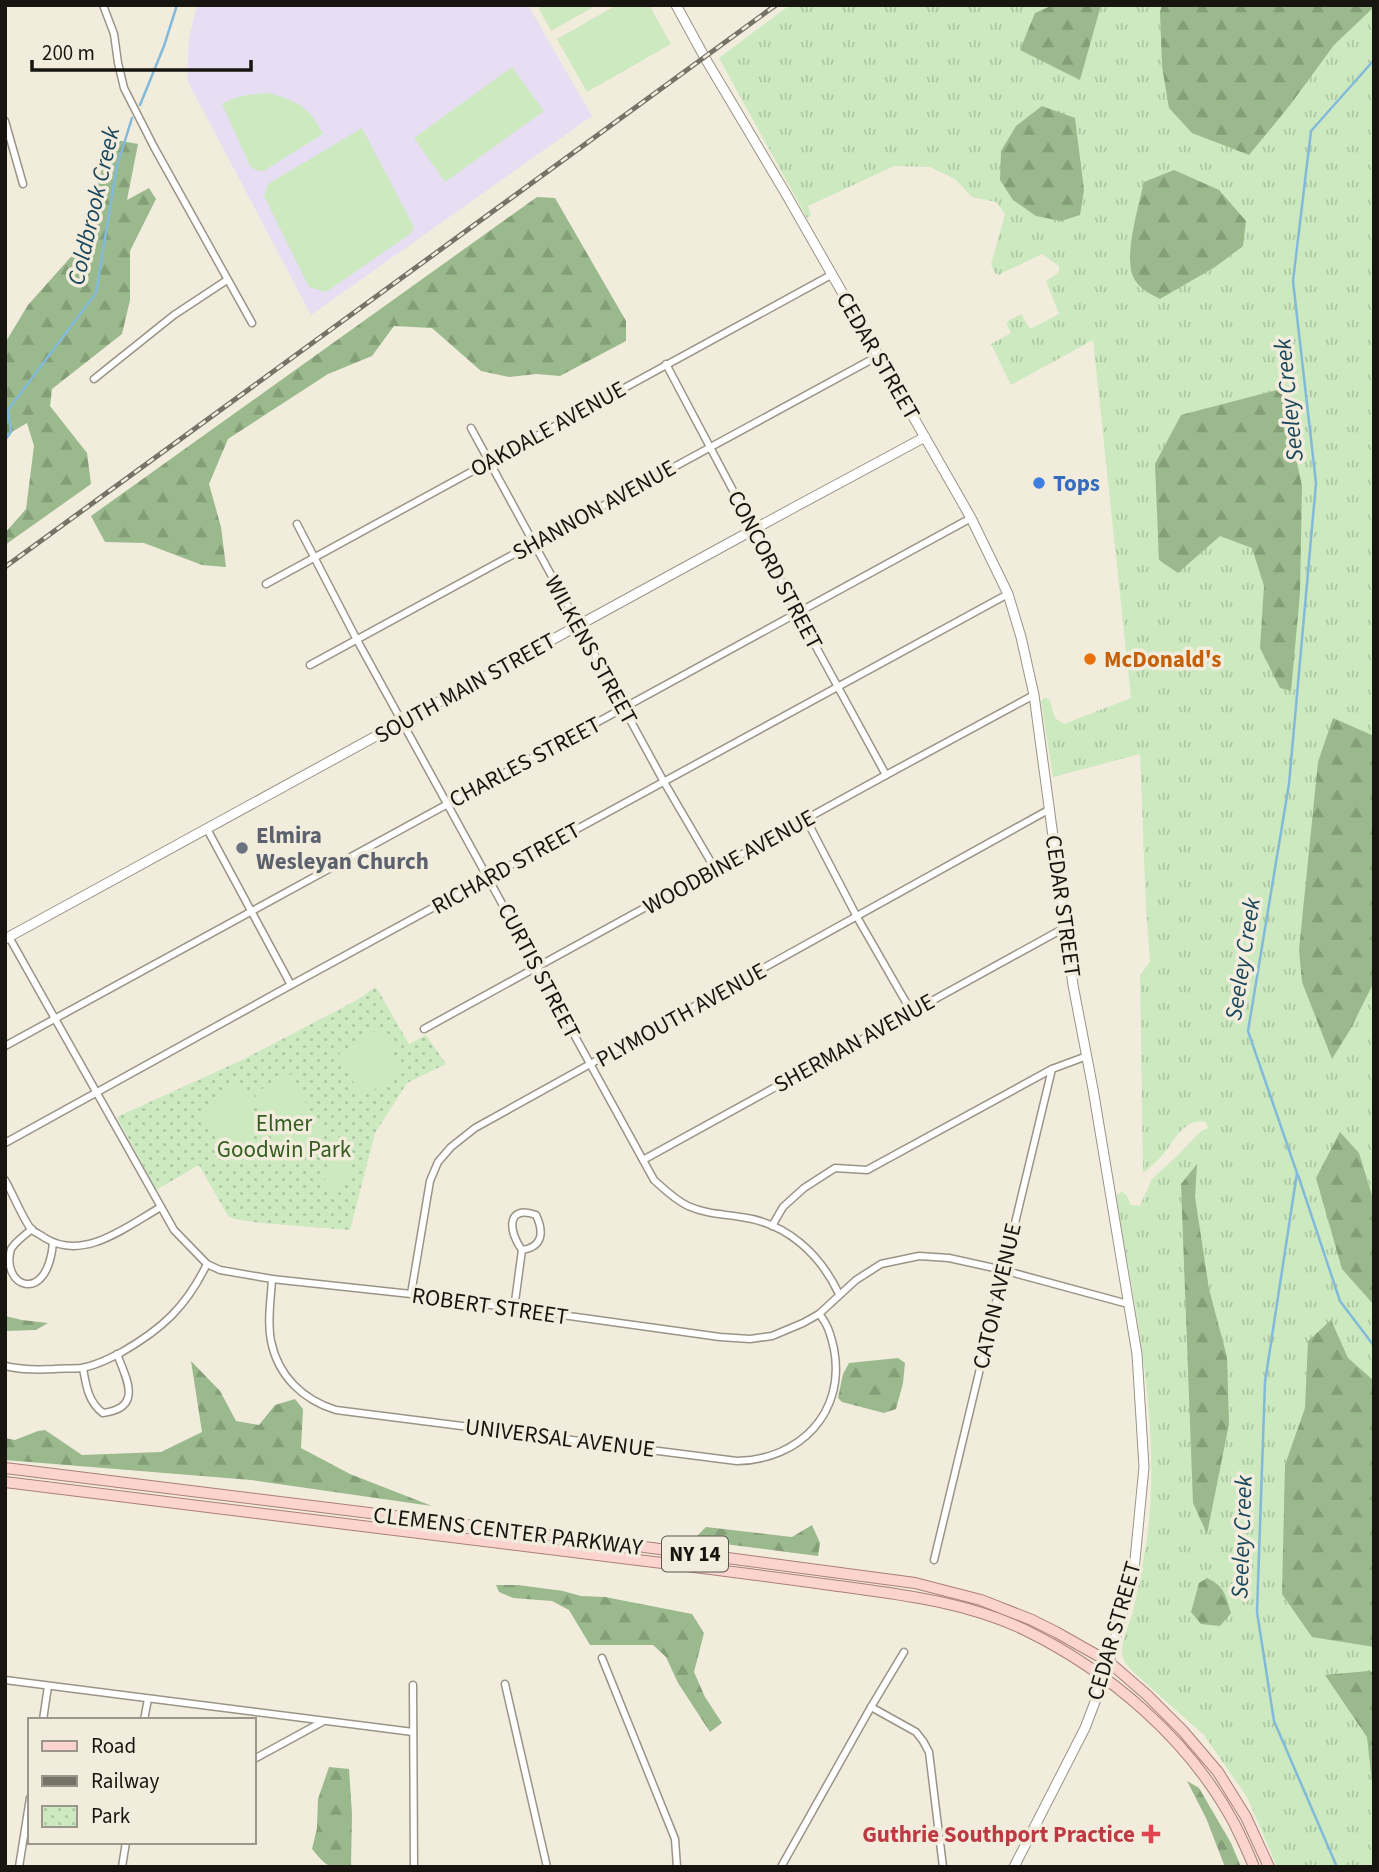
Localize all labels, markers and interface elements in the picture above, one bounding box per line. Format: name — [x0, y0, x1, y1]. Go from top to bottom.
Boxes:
scale bar — [32, 28, 250, 72]
text: 200 m — [42, 38, 95, 68]
water label: Coldbrook Creek — [59, 123, 129, 289]
street label: CEDAR STREET — [828, 286, 928, 426]
water label: Seeley Creek — [1265, 336, 1313, 463]
street label: OAKDALE AVENUE — [464, 373, 632, 485]
street label: SHANNON AVENUE — [506, 451, 682, 569]
place label: Tops — [1053, 467, 1100, 500]
marker: Tops — [1031, 475, 1047, 491]
street label: CONCORD STREET — [719, 485, 831, 655]
street label: WILKENS STREET — [536, 569, 646, 731]
street label: SOUTH MAIN STREET — [368, 624, 562, 752]
place label: McDonald's — [1104, 643, 1221, 676]
marker: McDonald's — [1082, 651, 1098, 667]
street label: CHARLES STREET — [443, 708, 607, 816]
street label: WOODBINE AVENUE — [637, 801, 821, 923]
street label: RICHARD STREET — [426, 813, 586, 923]
place label: Elmira Wesleyan Church — [256, 819, 429, 878]
street label: CEDAR STREET — [1037, 833, 1089, 979]
marker: Elmira Wesleyan Church — [234, 840, 250, 856]
water label: Seeley Creek — [1216, 895, 1270, 1023]
street label: CURTIS STREET — [489, 897, 589, 1045]
street label: PLYMOUTH AVENUE — [590, 954, 772, 1076]
street label: SHERMAN AVENUE — [768, 985, 940, 1101]
park label: Elmer Goodwin Park — [217, 1107, 352, 1166]
street label: CATON AVENUE — [964, 1220, 1030, 1372]
street label: ROBERT STREET — [410, 1279, 570, 1333]
street label: UNIVERSAL AVENUE — [463, 1410, 657, 1466]
water label: Seeley Creek — [1222, 1474, 1262, 1599]
street label: CLEMENS CENTER PARKWAY — [371, 1498, 645, 1564]
road number: NY 14 — [662, 1536, 728, 1572]
street label: CEDAR STREET — [1078, 1558, 1150, 1704]
legend — [28, 1718, 256, 1844]
text: Road — [91, 1731, 136, 1761]
text: Railway — [91, 1766, 159, 1796]
text: Park — [91, 1801, 131, 1831]
place label: Guthrie Southport Practice — [862, 1818, 1135, 1851]
marker: Guthrie Southport Practice — [1141, 1824, 1161, 1844]

